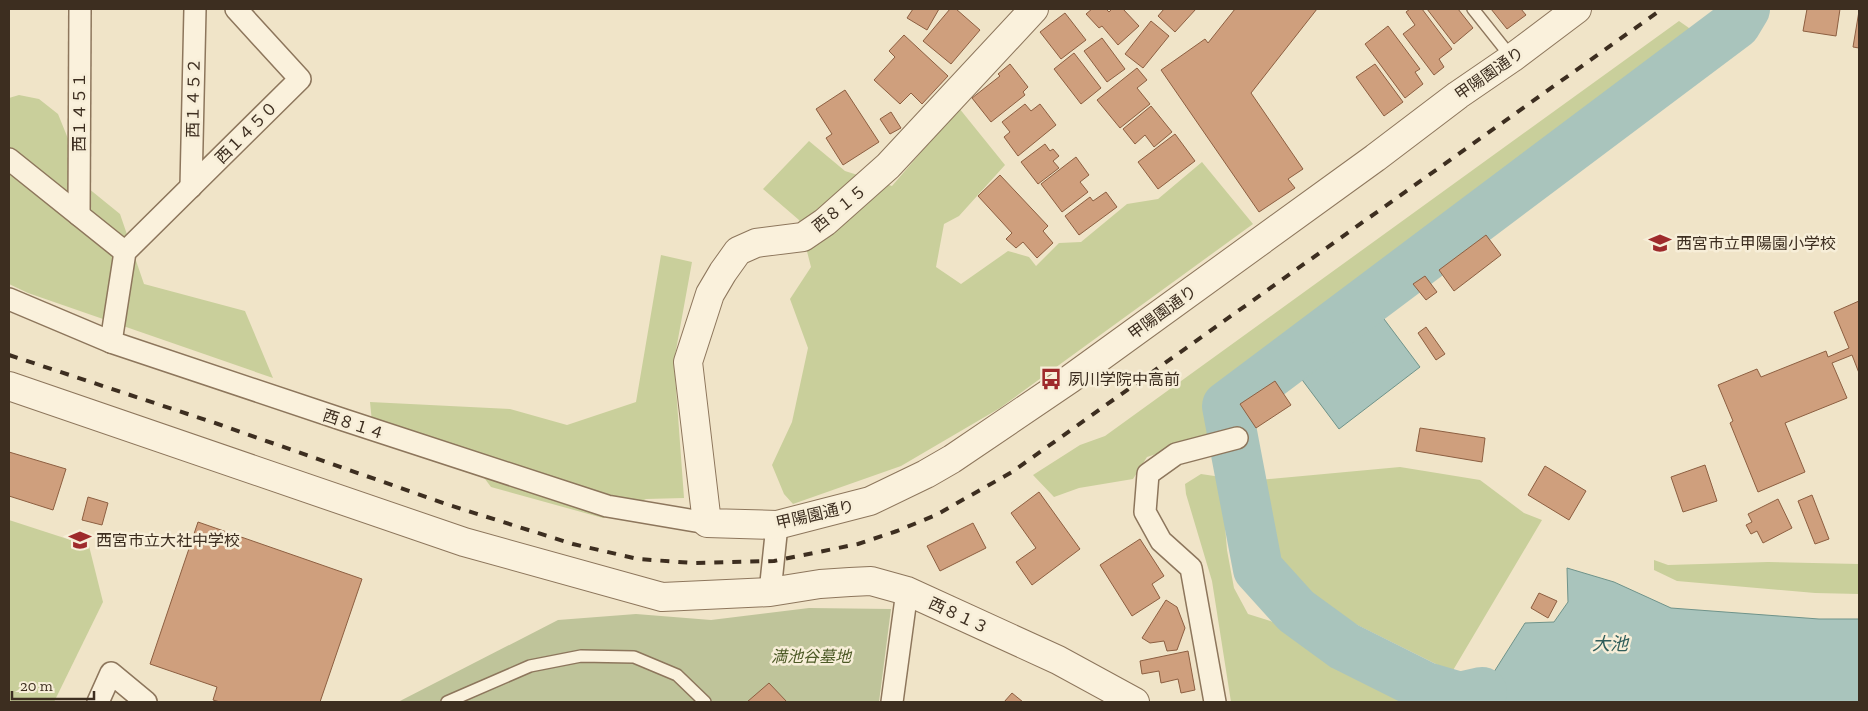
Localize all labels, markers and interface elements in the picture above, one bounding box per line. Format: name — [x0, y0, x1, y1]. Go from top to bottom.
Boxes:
street label: 甲陽園通り — [1451, 43, 1528, 104]
street label: 西１４５２ — [183, 58, 204, 138]
street label: 西１４５１ — [70, 72, 89, 152]
street label: 西１４５０ — [211, 97, 281, 167]
street label: 西８１５ — [808, 181, 870, 236]
school or university icon: 西宮市立甲陽園小学校 — [1647, 230, 1673, 256]
place label: 西宮市立甲陽園小学校 — [1676, 234, 1836, 253]
street label: 甲陽園通り — [1124, 281, 1200, 344]
bus stop icon: 夙川学院中高前 — [1038, 366, 1064, 392]
place label: 夙川学院中高前 — [1068, 370, 1180, 389]
street label: 西８１４ — [320, 406, 387, 443]
street label: 甲陽園通り — [774, 496, 856, 533]
school or university icon: 西宮市立大社中学校 — [67, 527, 93, 553]
place label: 西宮市立大社中学校 — [96, 531, 240, 550]
street label: 西８１３ — [926, 593, 992, 638]
water label: 大池 — [1592, 633, 1630, 655]
park label: 満池谷墓地 — [771, 647, 853, 666]
scale bar — [12, 668, 95, 700]
text: 20 m — [20, 677, 53, 695]

